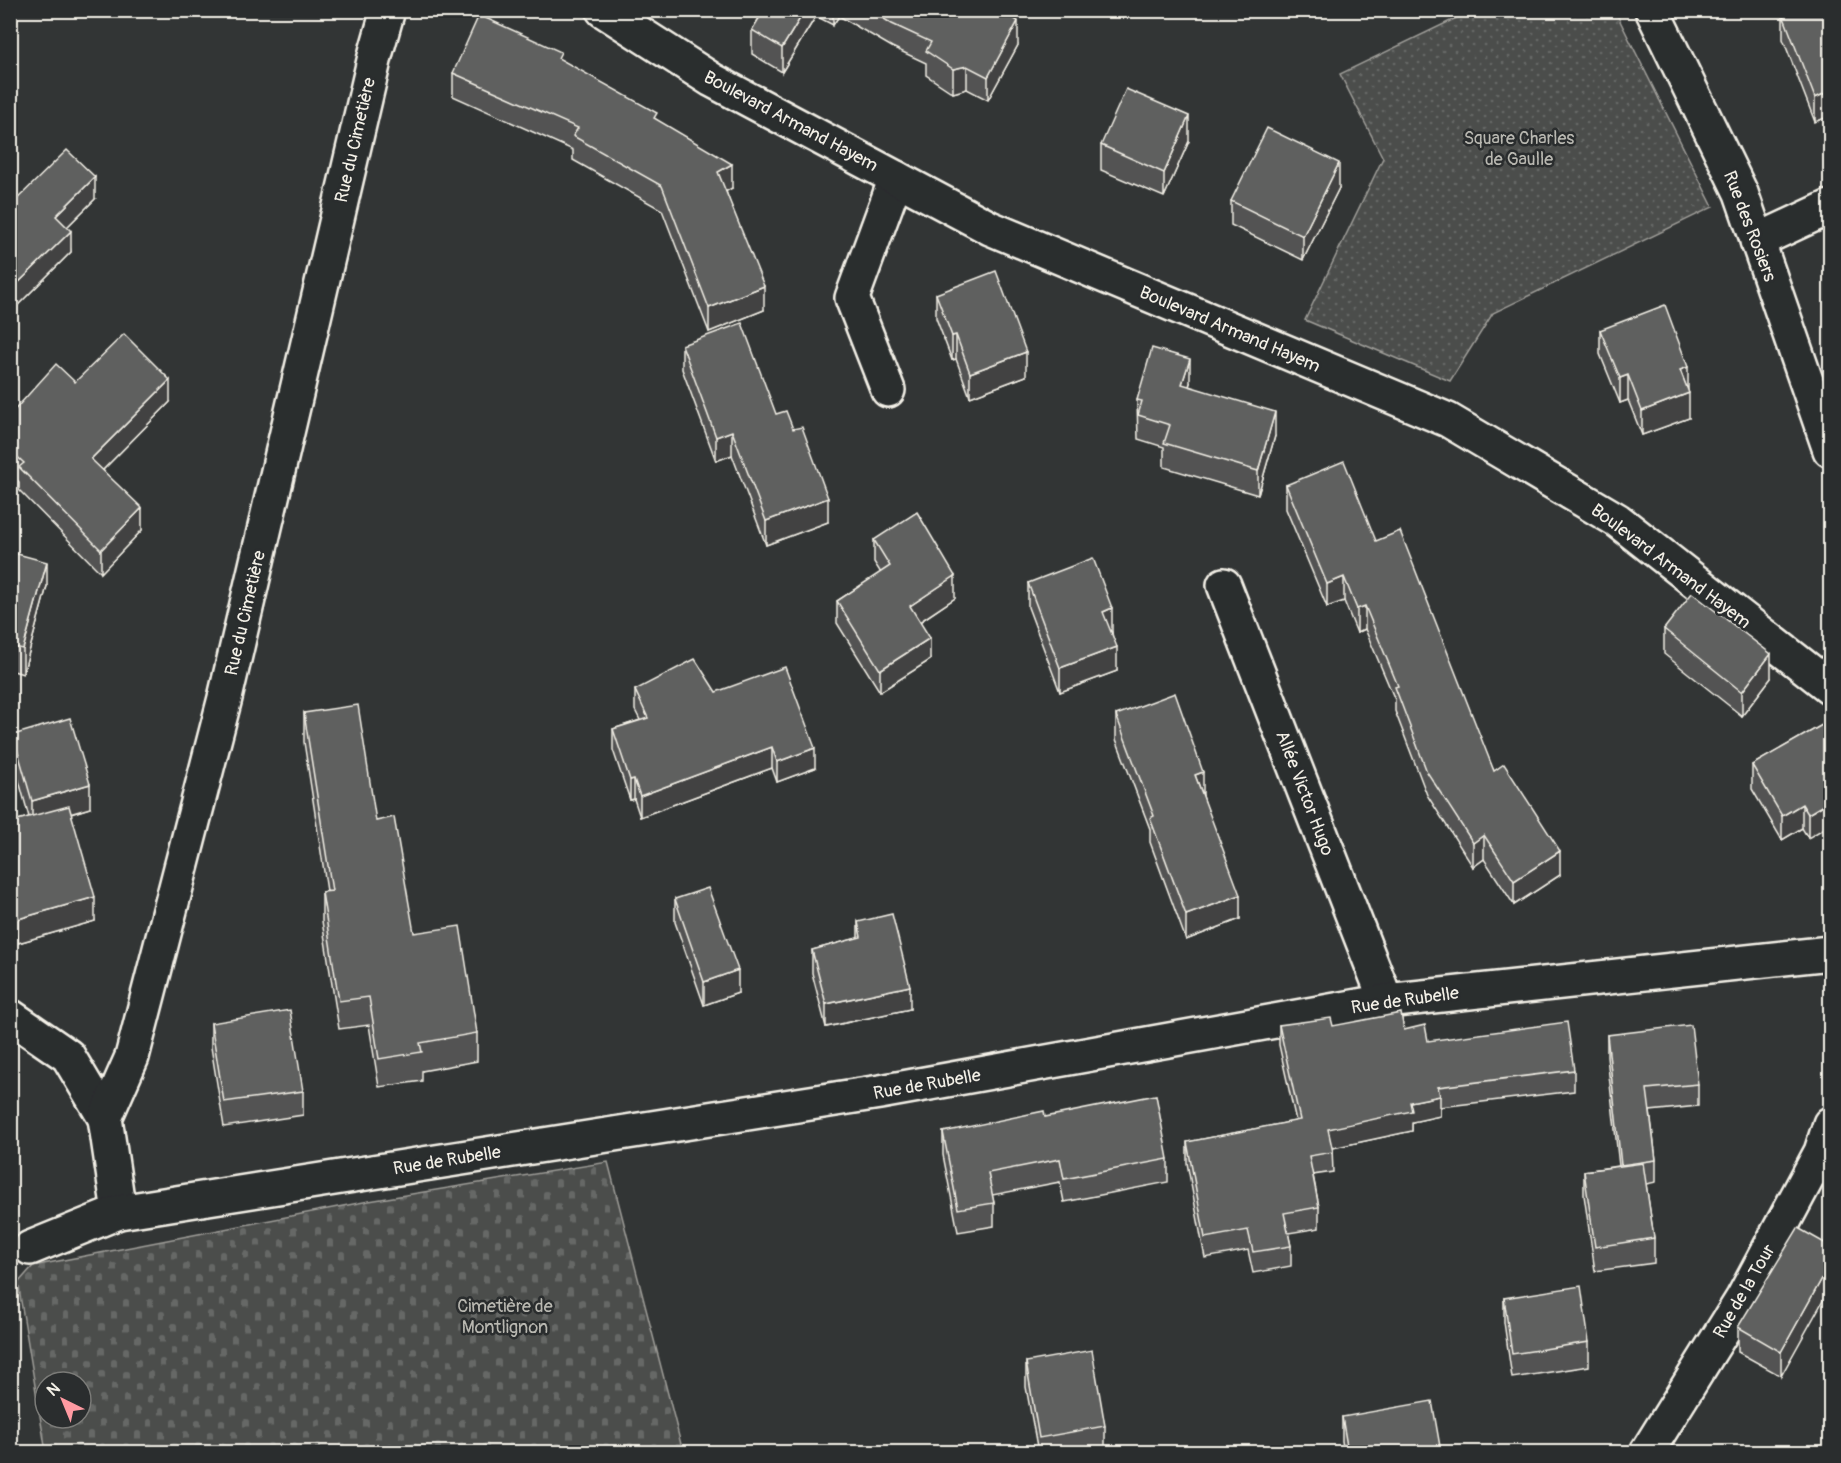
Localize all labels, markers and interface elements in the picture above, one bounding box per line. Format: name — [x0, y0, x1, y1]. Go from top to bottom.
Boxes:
street label: Boulevard Armand Hayem — [700, 66, 882, 177]
street label: Rue du Cimetière — [330, 75, 381, 205]
park label: Square Charles de Gaulle — [1464, 127, 1574, 171]
street label: Rue des Rosiers — [1718, 168, 1781, 285]
street label: Boulevard Armand Hayem — [1136, 281, 1324, 378]
street label: Boulevard Armand Hayem — [1586, 499, 1755, 634]
street label: Rue du Cimetière — [220, 548, 271, 678]
street label: Allée Victor Hugo — [1270, 727, 1339, 859]
street label: Rue de Rubelle — [1350, 982, 1461, 1019]
street label: Rue de Rubelle — [872, 1064, 983, 1105]
street label: Rue de Rubelle — [392, 1141, 503, 1180]
street label: Rue de la Tour — [1708, 1240, 1781, 1342]
park label: Cimetière de Montlignon — [457, 1295, 553, 1339]
north arrow — [33, 1370, 93, 1430]
text: N — [43, 1379, 64, 1401]

